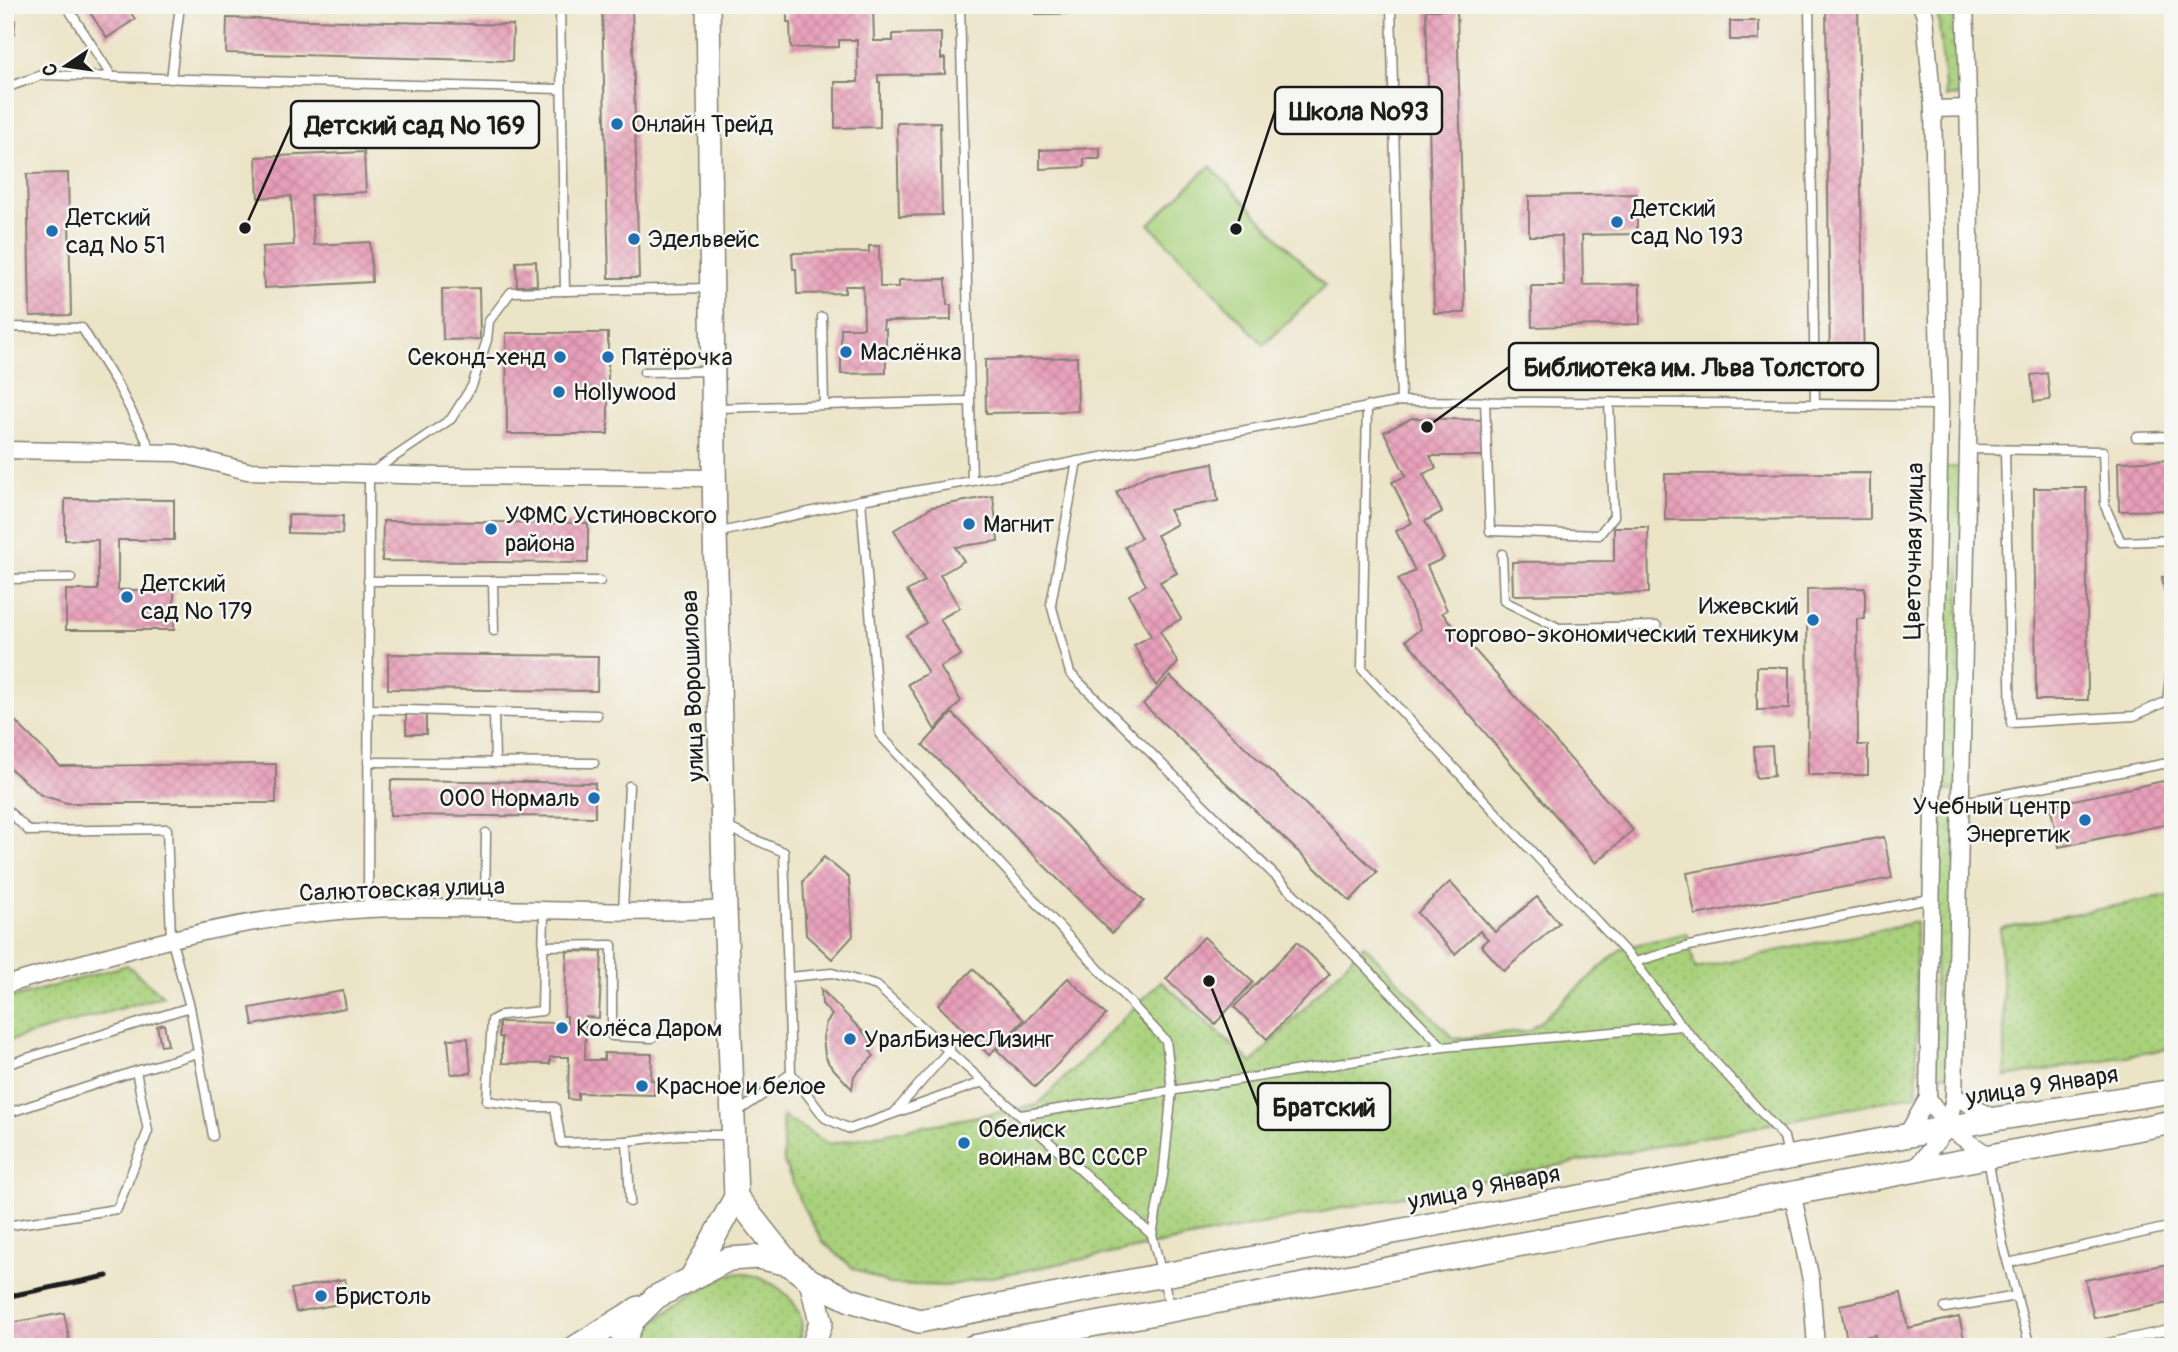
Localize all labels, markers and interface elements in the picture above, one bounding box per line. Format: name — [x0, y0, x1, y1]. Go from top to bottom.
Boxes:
north arrow — [32, 32, 102, 102]
text: С — [37, 61, 63, 78]
callout: Школа №93 — [1275, 87, 1442, 134]
text: Школа №93 — [1288, 96, 1429, 128]
callout: Детский сад № 169 — [291, 101, 539, 148]
text: Детский сад № 169 — [303, 110, 525, 142]
place label: Онлайн Трейд — [631, 110, 774, 139]
marker: Онлайн Трейд — [609, 116, 625, 132]
place label: Детский сад № 193 — [1630, 194, 1743, 251]
place label: Детский сад № 51 — [65, 203, 166, 260]
marker: Детский сад № 193 — [1609, 214, 1625, 230]
marker: Детский сад № 51 — [44, 223, 60, 239]
place label: Эдельвейс — [648, 225, 760, 254]
marker: Эдельвейс — [626, 231, 642, 247]
place label: Маслёнка — [860, 338, 962, 367]
place label: Секонд-хенд — [407, 343, 547, 372]
place label: Пятёрочка — [622, 343, 733, 372]
callout: Библиотека им. Льва Толстого — [1509, 343, 1878, 390]
marker: Маслёнка — [838, 344, 854, 360]
marker: Секонд-хенд — [552, 349, 568, 365]
marker: Пятёрочка — [600, 349, 616, 365]
text: Библиотека им. Льва Толстого — [1524, 352, 1865, 384]
place label: Hollywood — [573, 378, 677, 407]
marker: Hollywood — [551, 384, 567, 400]
street label: Цветочная улица — [1898, 462, 1930, 640]
place label: УФМС Устиновского района — [505, 501, 717, 558]
place label: Магнит — [983, 510, 1054, 539]
marker: Магнит — [961, 516, 977, 532]
marker: УФМС Устиновского района — [483, 521, 499, 537]
place label: Детский сад № 179 — [140, 569, 253, 626]
marker: Детский сад № 179 — [119, 589, 135, 605]
street label: улица Ворошилова — [675, 590, 711, 783]
place label: Ижевский торгово-экономический техникум — [1444, 592, 1799, 649]
marker: Ижевский торгово-экономический техникум — [1805, 612, 1821, 628]
place label: ООО Нормаль — [439, 784, 580, 813]
marker: ООО Нормаль — [586, 790, 602, 806]
place label: Учебный центр Энергетик — [1913, 792, 2071, 849]
marker: Учебный центр Энергетик — [2077, 812, 2093, 828]
street label: Салютовская улица — [299, 872, 505, 908]
place label: Колёса Даром — [576, 1014, 722, 1043]
marker: Колёса Даром — [554, 1020, 570, 1036]
place label: УралБизнесЛизинг — [864, 1025, 1054, 1054]
marker: УралБизнесЛизинг — [842, 1031, 858, 1047]
street label: улица 9 Января — [1963, 1060, 2120, 1113]
place label: Красное и белое — [656, 1072, 825, 1101]
marker: Красное и белое — [634, 1078, 650, 1094]
callout: Братский — [1258, 1083, 1390, 1130]
text: Братский — [1272, 1092, 1376, 1124]
place label: Обелиск воинам ВС СССР — [978, 1115, 1148, 1172]
marker: Обелиск воинам ВС СССР — [956, 1135, 972, 1151]
street label: улица 9 Января — [1405, 1159, 1562, 1217]
place label: Бристоль — [335, 1282, 432, 1311]
marker: Бристоль — [313, 1288, 329, 1304]

